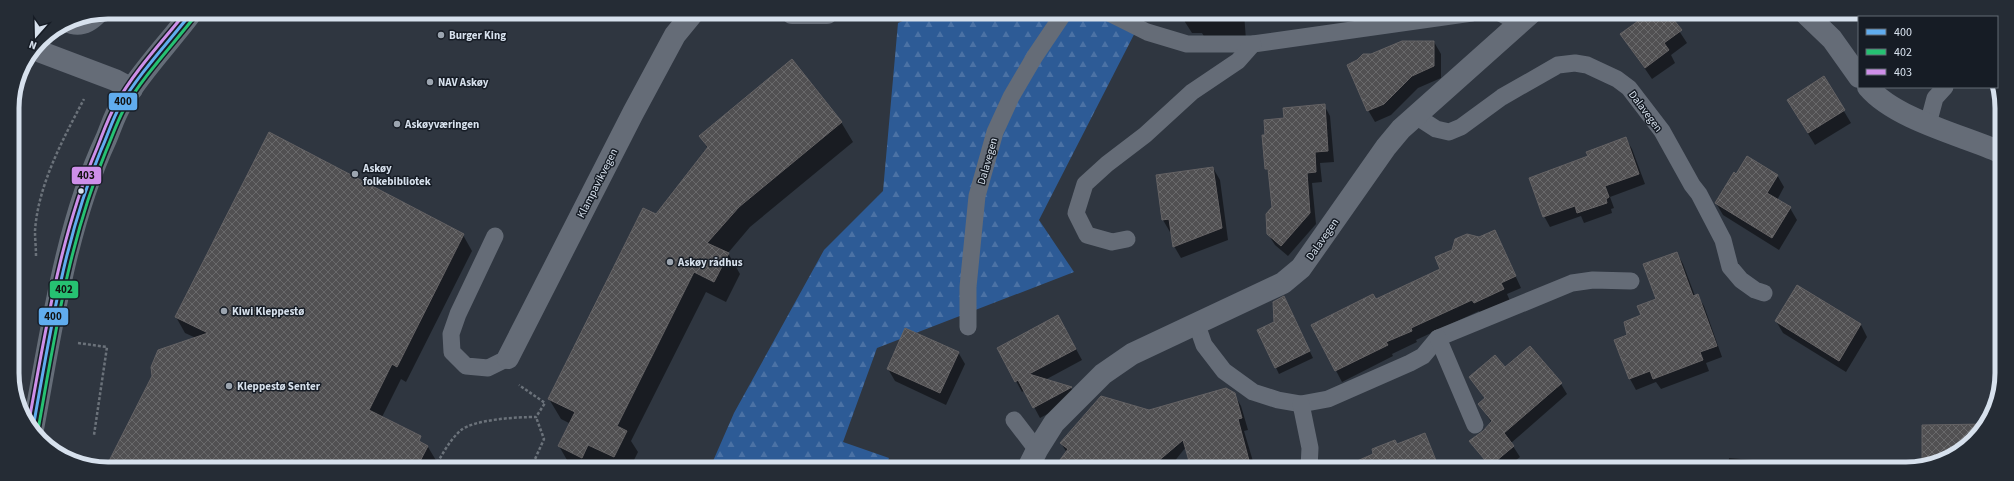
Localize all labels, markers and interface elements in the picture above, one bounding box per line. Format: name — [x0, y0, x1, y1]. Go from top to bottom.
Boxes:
north arrow — [16, 16, 56, 56]
legend — [1858, 16, 1998, 88]
text: 400 — [1894, 24, 1912, 41]
place label: Burger King — [449, 28, 506, 43]
marker: Burger King — [436, 30, 446, 40]
text: N — [27, 37, 39, 53]
text: 402 — [1894, 44, 1912, 61]
text: 403 — [1894, 64, 1912, 81]
place label: NAV Askøy — [438, 75, 489, 90]
marker: NAV Askøy — [425, 77, 435, 87]
street label: Dalavegen — [1625, 88, 1666, 135]
line badge: 400 — [108, 92, 138, 111]
text: 400 — [114, 94, 132, 109]
place label: Askøyværingen — [404, 117, 479, 132]
marker: Askøyværingen — [392, 119, 402, 129]
street label: Dalavegen — [974, 136, 1001, 186]
street label: Klampavikvegen — [574, 146, 621, 220]
place label: Askøy folkebibliotek — [362, 161, 431, 189]
line badge: 403 — [71, 166, 102, 185]
text: 403 — [77, 168, 95, 183]
marker: Askøy folkebibliotek — [350, 169, 360, 179]
unlabelled marker — [76, 186, 86, 196]
street label: Dalavegen — [1303, 215, 1342, 263]
place label: Askøy rådhus — [677, 255, 743, 270]
marker: Askøy rådhus — [665, 257, 675, 267]
line badge: 402 — [49, 280, 79, 299]
text: 402 — [55, 282, 73, 297]
place label: Kiwi Kleppestø — [232, 304, 304, 319]
marker: Kiwi Kleppestø — [219, 306, 229, 316]
line badge: 400 — [38, 307, 69, 326]
text: 400 — [44, 309, 62, 324]
place label: Kleppestø Senter — [237, 379, 321, 394]
marker: Kleppestø Senter — [224, 381, 234, 391]

